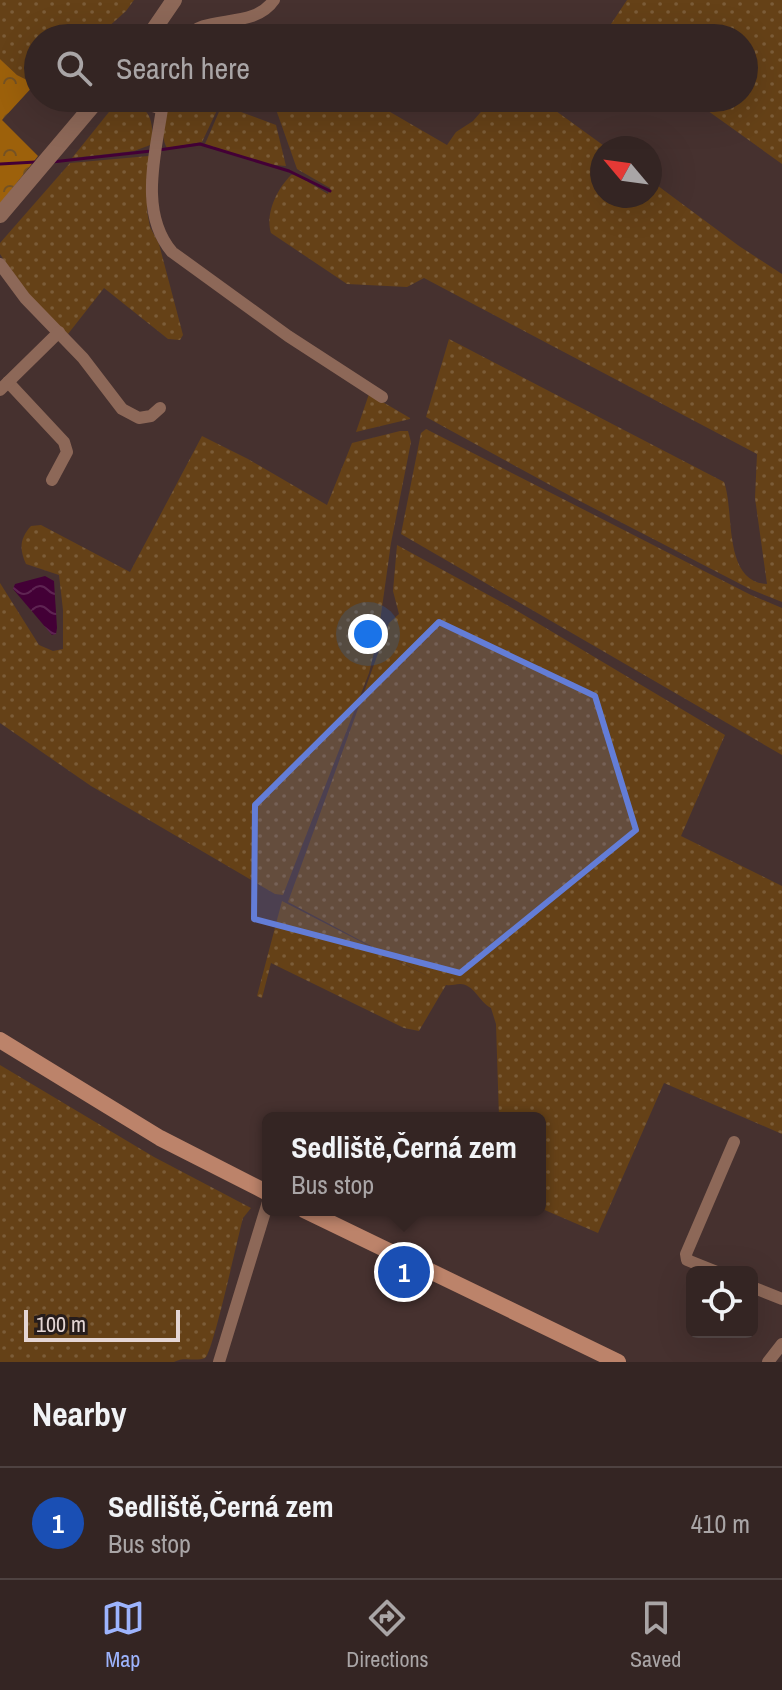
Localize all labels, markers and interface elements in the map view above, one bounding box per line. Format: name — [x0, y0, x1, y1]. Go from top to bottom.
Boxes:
search box — [24, 24, 758, 112]
icon: search — [52, 46, 96, 90]
text: Search here — [116, 48, 250, 88]
north arrow — [590, 136, 662, 208]
your location — [348, 614, 388, 654]
popup — [262, 1112, 546, 1216]
text: Sedliště,Černá zem — [291, 1127, 517, 1167]
text: Bus stop — [291, 1167, 374, 1202]
pin: 1 — [378, 1242, 430, 1302]
map controls — [686, 1266, 758, 1338]
button: locate — [686, 1266, 758, 1338]
scale bar — [24, 1306, 180, 1342]
text: 100 m — [36, 1309, 86, 1339]
text: Nearby — [32, 1391, 127, 1437]
text: Sedliště,Černá zem — [108, 1486, 334, 1526]
text: 1 — [52, 1506, 64, 1541]
text: 410 m — [691, 1506, 750, 1541]
text: Bus stop — [108, 1526, 191, 1561]
tab: Map — [101, 1596, 145, 1674]
tab: Directions — [346, 1596, 429, 1674]
tab: Saved — [630, 1596, 681, 1674]

